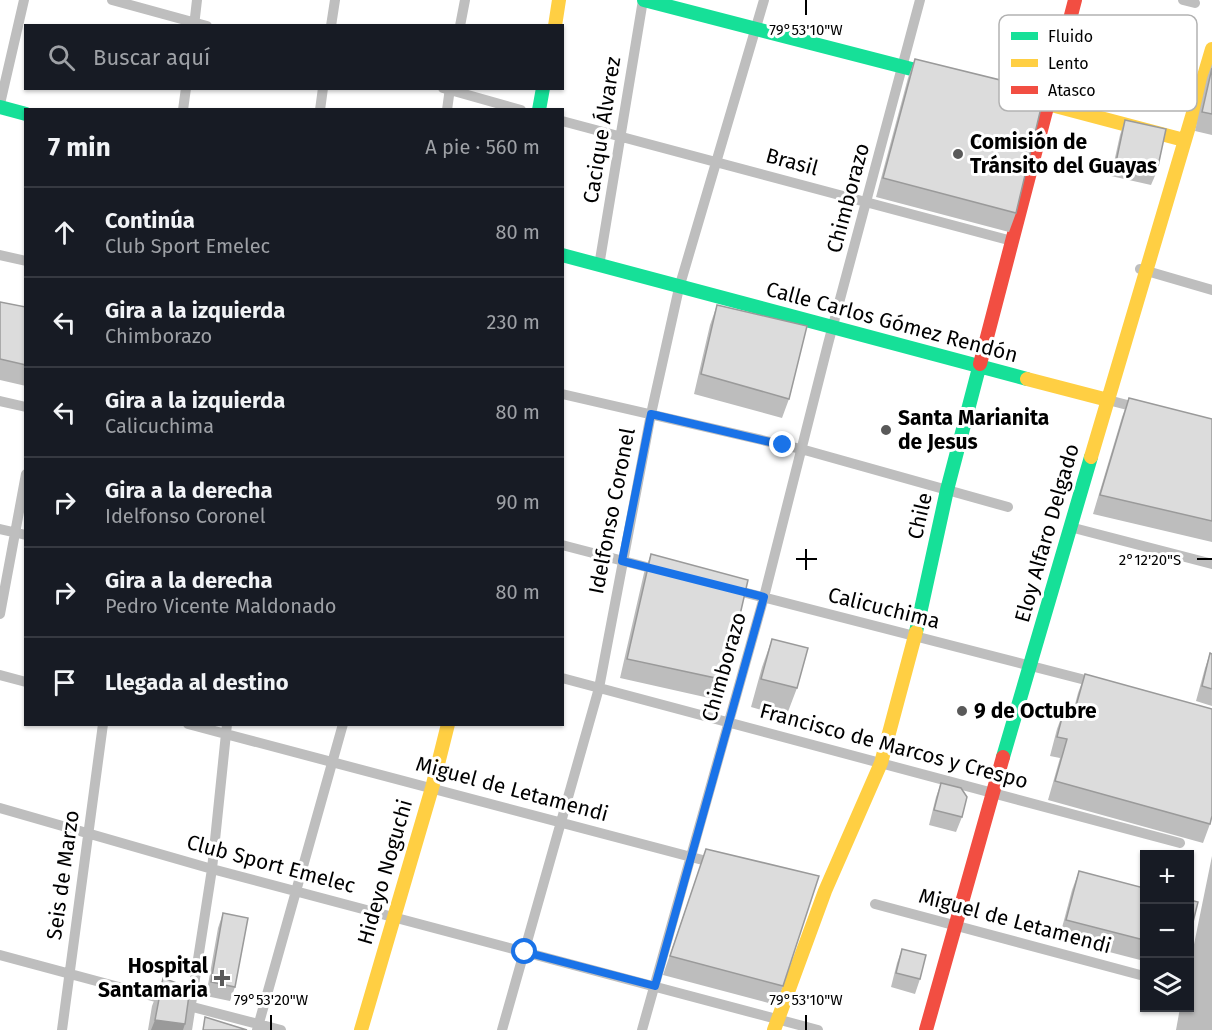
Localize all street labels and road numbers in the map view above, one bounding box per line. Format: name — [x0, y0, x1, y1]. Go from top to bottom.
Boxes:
street label: Cacique Álvarez — [578, 55, 626, 205]
street label: Chimborazo — [821, 140, 875, 256]
street label: Brasil — [763, 143, 821, 181]
street label: Calle Carlos Gómez Rendón — [763, 276, 1021, 368]
street label: Idelfonso Coronel — [583, 426, 641, 596]
street label: Eloy Alfaro Delgado — [1009, 441, 1085, 625]
street label: Chile — [902, 490, 938, 542]
street label: Calicuchima — [825, 582, 943, 634]
street label: Chimborazo — [696, 609, 752, 725]
street label: Francisco de Marcos y Crespo — [757, 698, 1031, 794]
street label: Miguel de Letamendi — [413, 751, 611, 827]
street label: Hideyo Noguchi — [352, 796, 418, 948]
street label: Seis de Marzo — [41, 808, 85, 942]
street label: Club Sport Emelec — [184, 829, 358, 899]
street label: Miguel de Letamendi — [916, 883, 1114, 959]

